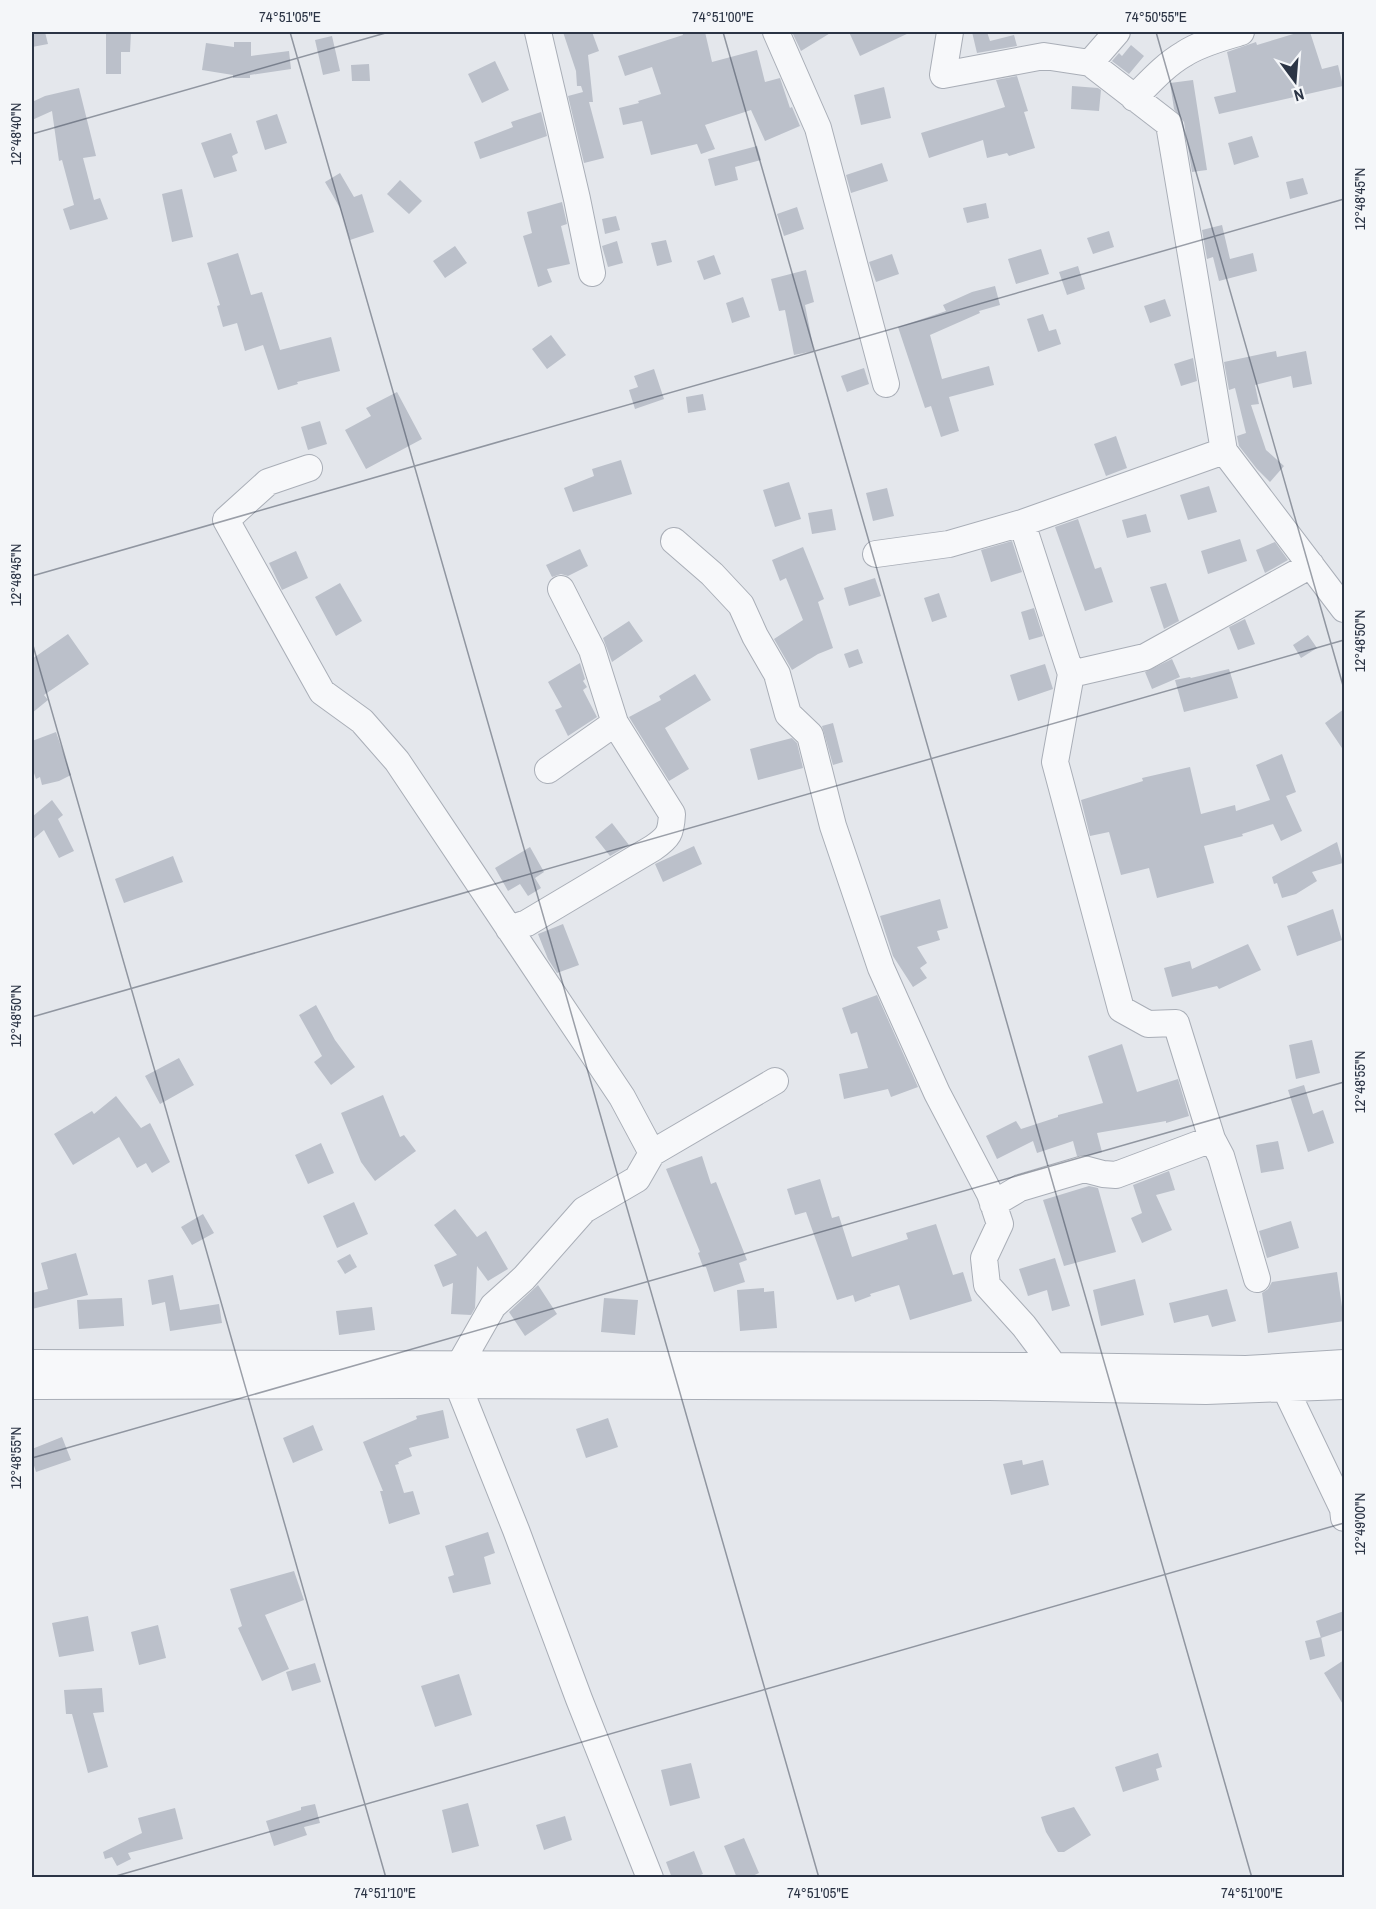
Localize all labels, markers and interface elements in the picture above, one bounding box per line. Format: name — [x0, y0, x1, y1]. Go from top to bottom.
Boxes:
text: 74°51'05"E — [259, 6, 321, 27]
text: 74°51'00"E — [692, 6, 754, 27]
text: 74°50'55"E — [1125, 6, 1187, 27]
north arrow — [1265, 51, 1325, 111]
text: N — [1292, 84, 1307, 107]
text: 12°48'40"N — [5, 103, 26, 165]
text: 12°48'45"N — [1349, 168, 1370, 230]
text: 12°48'45"N — [5, 544, 26, 606]
text: 12°48'50"N — [1349, 610, 1370, 672]
text: 12°48'50"N — [5, 985, 26, 1047]
text: 12°48'55"N — [1349, 1051, 1370, 1113]
text: 12°48'55"N — [5, 1427, 26, 1489]
text: 12°49'00"N — [1349, 1493, 1370, 1555]
text: 74°51'10"E — [354, 1882, 416, 1903]
text: 74°51'05"E — [787, 1882, 849, 1903]
text: 74°51'00"E — [1221, 1882, 1283, 1903]

